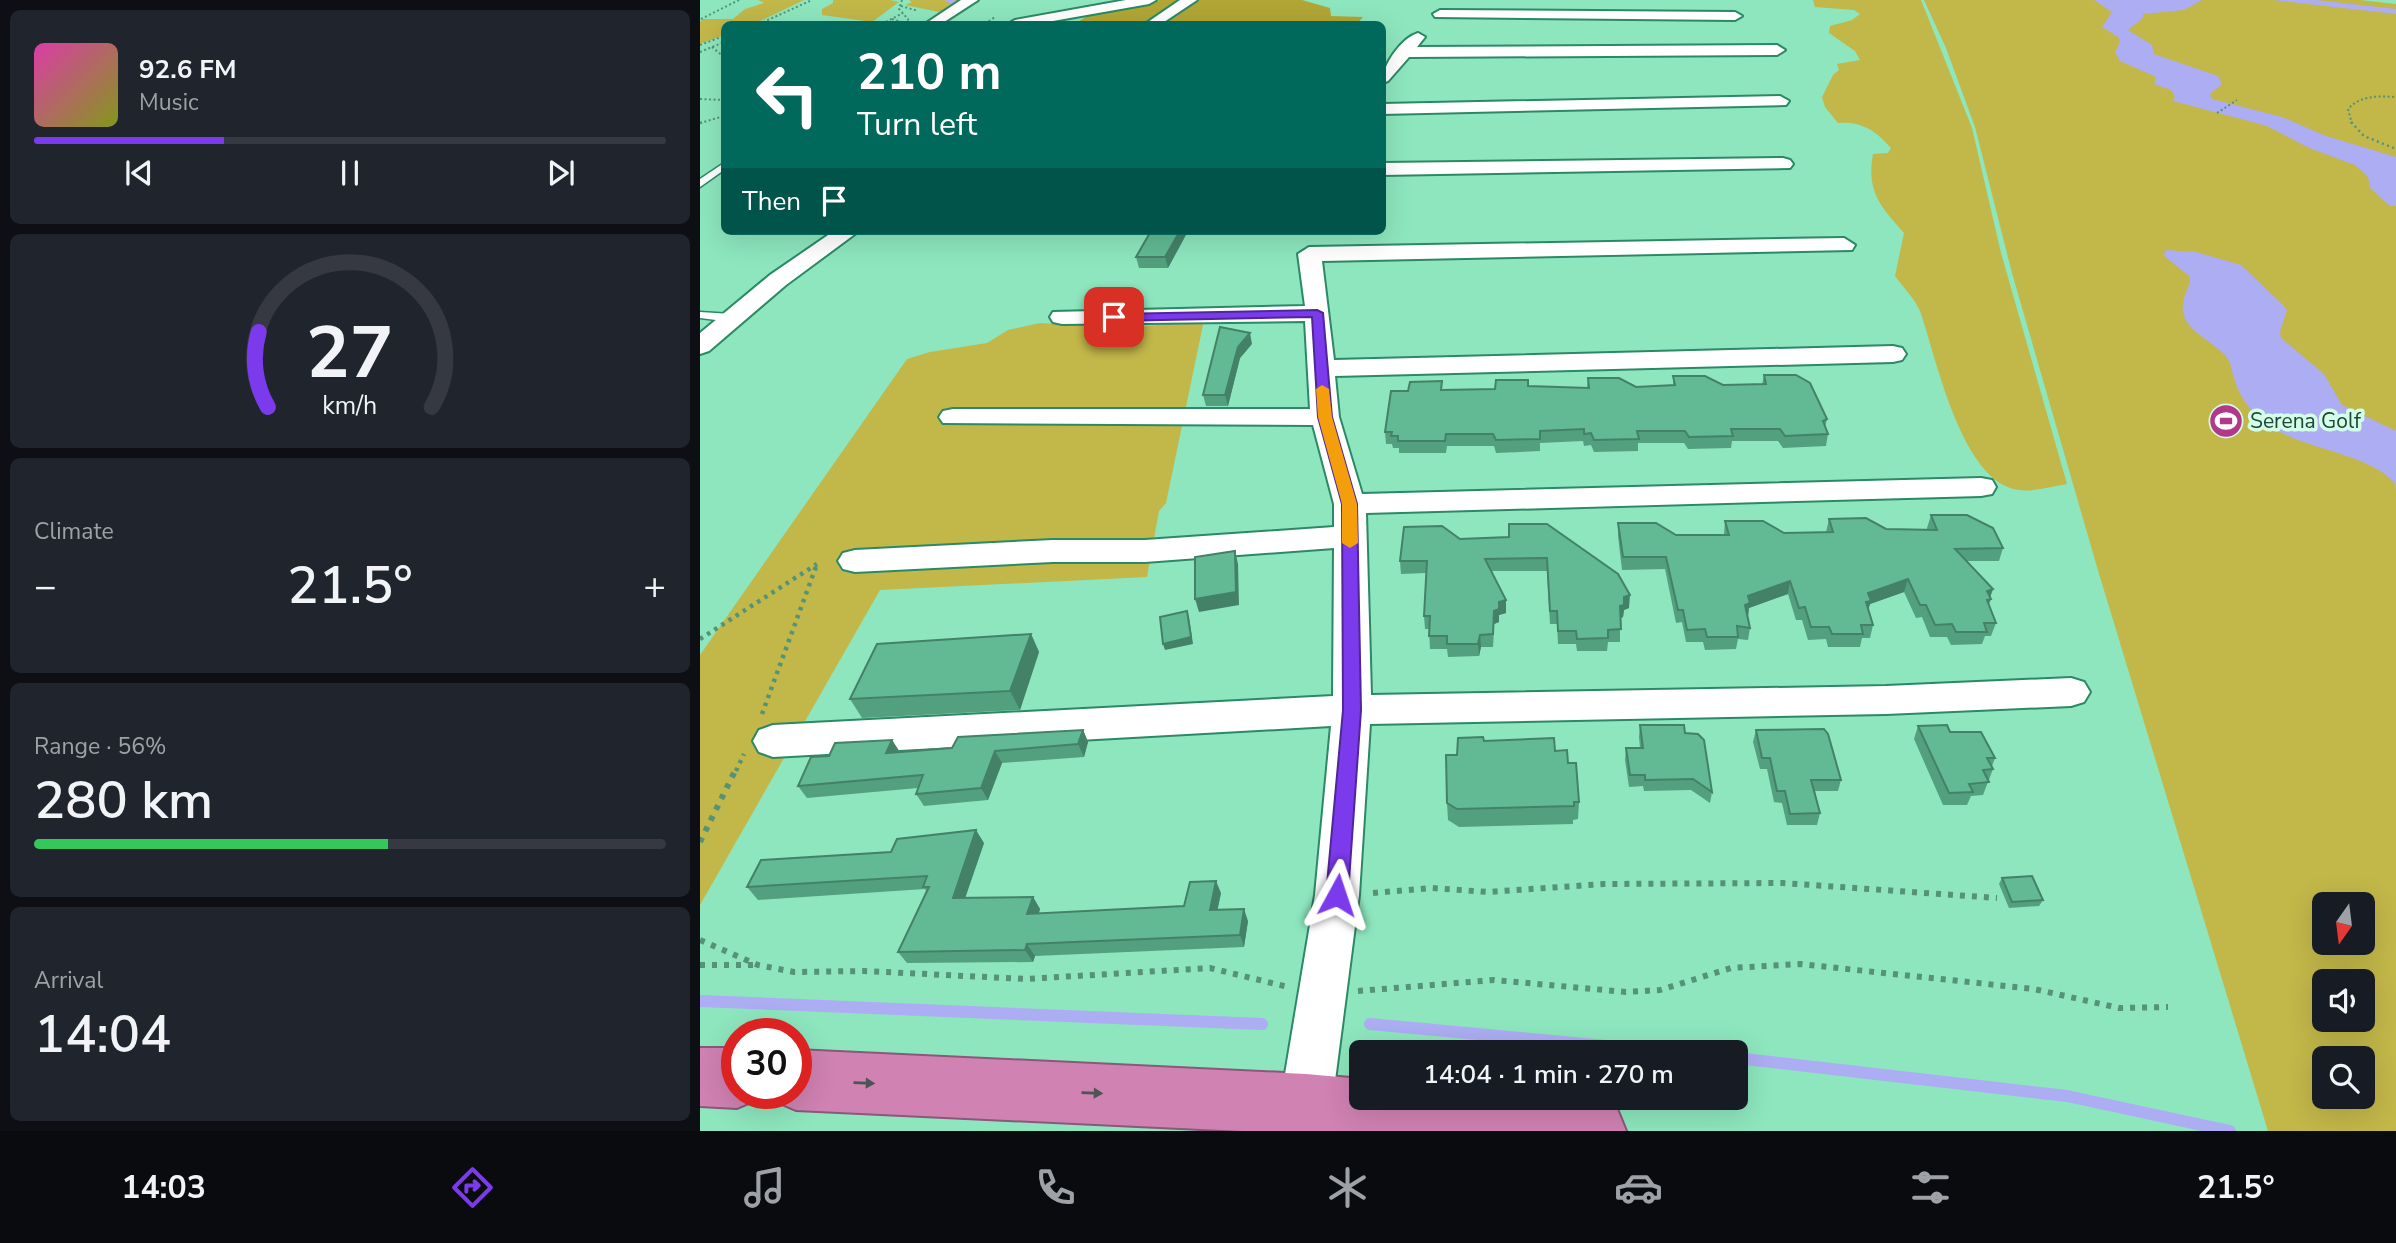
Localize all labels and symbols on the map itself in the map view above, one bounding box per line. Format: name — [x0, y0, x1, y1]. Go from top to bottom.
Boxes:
pin — [1084, 287, 1144, 347]
sports icon: Serena Golf — [2207, 402, 2245, 440]
place label: Serena Golf — [2250, 407, 2362, 435]
position arrow — [1300, 858, 1374, 932]
north arrow — [2312, 892, 2375, 956]
speed limit sign: 30 — [721, 1018, 812, 1109]
one-way arrow — [854, 1078, 876, 1089]
one-way arrow — [1081, 1087, 1103, 1098]

